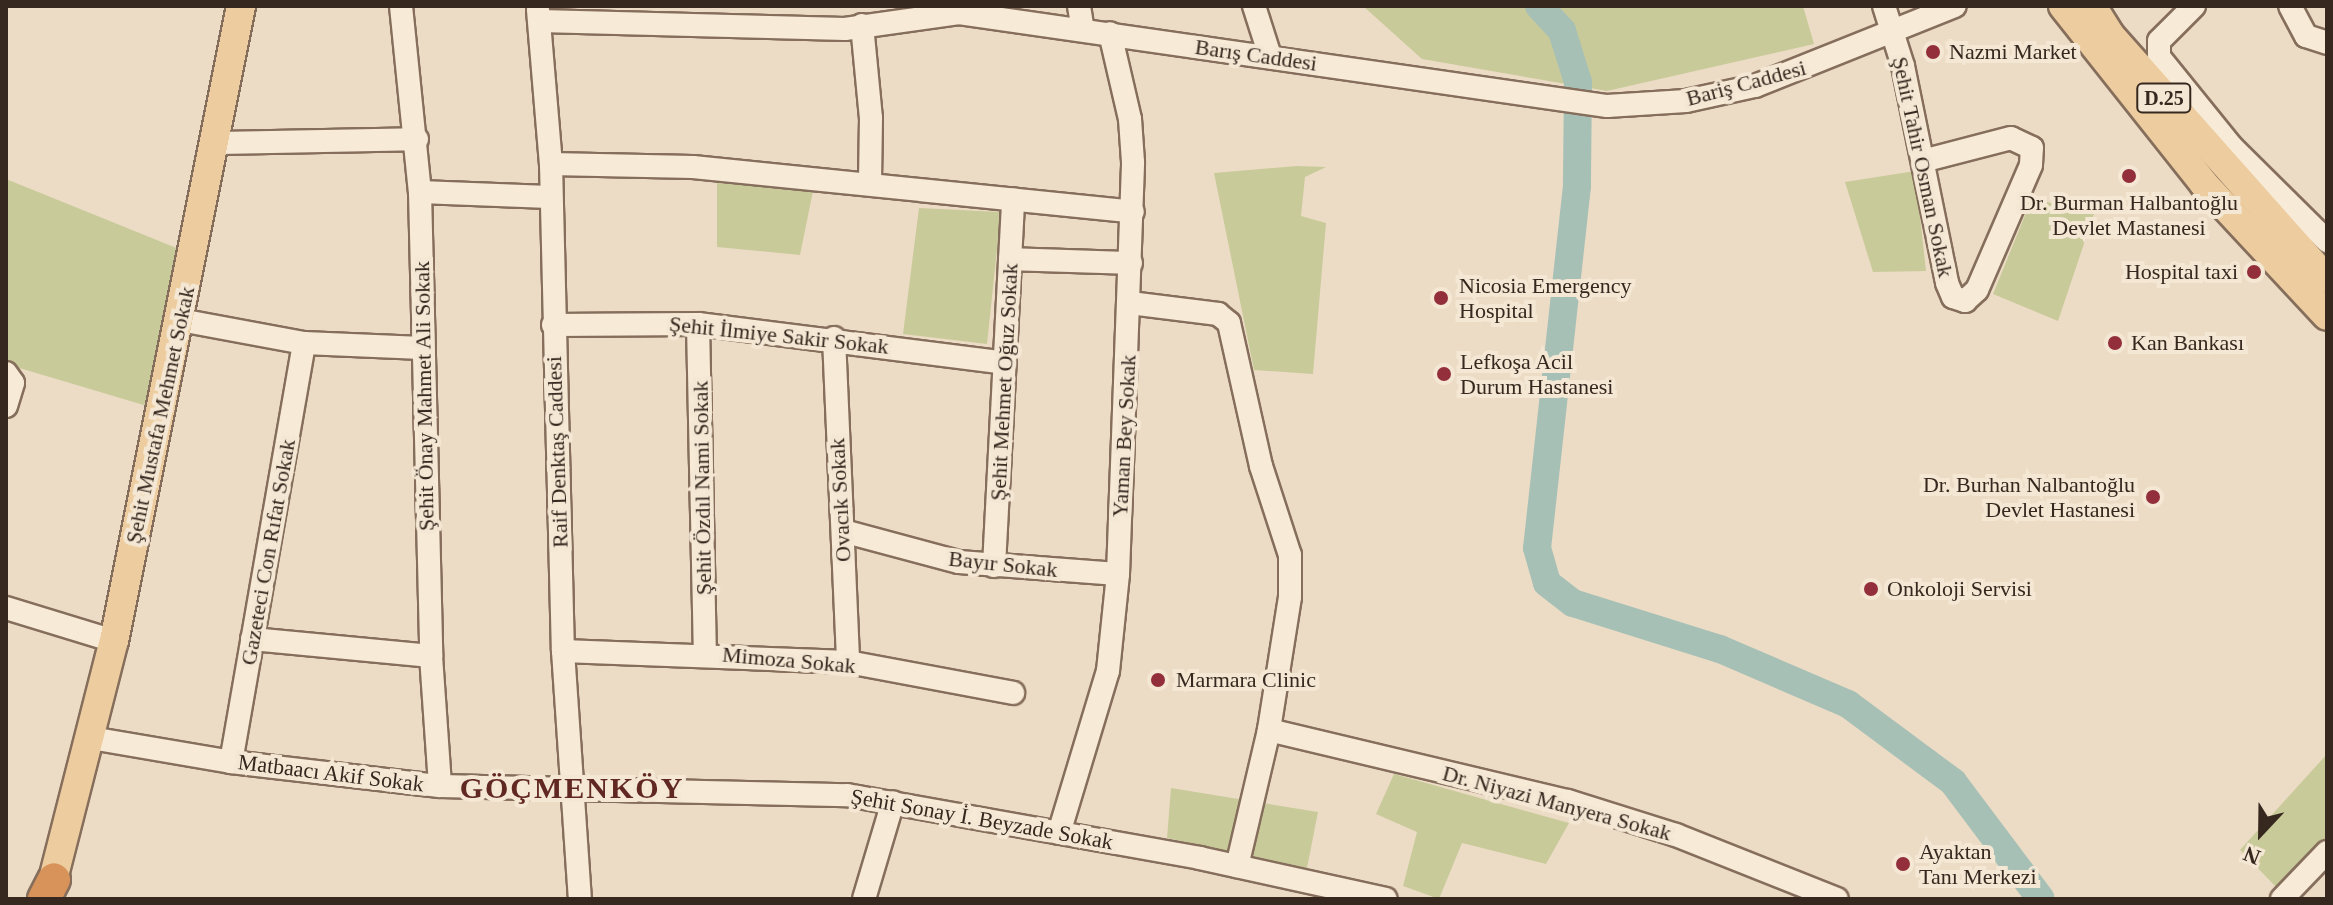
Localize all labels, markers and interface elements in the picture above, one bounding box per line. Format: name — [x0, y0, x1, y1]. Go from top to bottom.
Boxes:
street label: Barış Caddesi — [1193, 33, 1319, 77]
place label: Nazmi Market — [1949, 39, 2077, 65]
marker: Nazmi Market — [1924, 43, 1942, 61]
street label: Bariş Caddesi — [1683, 54, 1809, 112]
street label: Şehit Tahir Osman Sokak — [1887, 54, 1959, 280]
road number: D.25 — [2136, 82, 2192, 114]
marker: Dr. Burman Halbantoğlu Devlet Mastanesi — [2120, 167, 2138, 185]
place label: Dr. Burman Halbantoğlu Devlet Mastanesi — [2020, 189, 2238, 240]
place label: Hospital taxi — [2125, 259, 2238, 285]
street label: Şehit Önay Mahmet Ali Sokak — [408, 260, 440, 532]
street label: Şehit Mehmet Oğuz Sokak — [985, 263, 1023, 501]
marker: Hospital taxi — [2245, 263, 2263, 281]
place label: Nicosia Emergency Hospital — [1459, 272, 1631, 324]
street label: Şehit Mustafa Mehmet Sokak — [120, 284, 200, 546]
marker: Nicosia Emergency Hospital — [1430, 287, 1452, 309]
street label: Şehit İlmiye Sakir Sokak — [668, 310, 890, 360]
place label: Kan Bankası — [2131, 330, 2244, 356]
marker: Kan Bankası — [2106, 334, 2124, 352]
place label: Lefkoşa Acil Durum Hastanesi — [1460, 348, 1613, 400]
street label: Yaman Bey Sokak — [1107, 354, 1141, 518]
street label: Raif Denktaş Caddesi — [540, 356, 574, 548]
marker: Lefkoşa Acil Durum Hastanesi — [1435, 365, 1453, 383]
street label: Şehit Özdıl Nami Sokak — [687, 381, 717, 595]
street label: Gazeteci Con Rıfat Sokak — [235, 437, 301, 667]
street label: Ovacık Sokak — [824, 437, 856, 563]
place label: Dr. Burhan Nalbantoğlu Devlet Hastanesi — [1923, 471, 2135, 522]
marker: Dr. Burhan Nalbantoğlu Devlet Hastanesi — [2142, 486, 2164, 508]
street label: Bayır Sokak — [947, 545, 1059, 583]
place label: Onkoloji Servisi — [1887, 576, 2032, 602]
marker: Onkoloji Servisi — [1862, 580, 1880, 598]
street label: Mimoza Sokak — [721, 641, 857, 679]
place label: Marmara Clinic — [1176, 667, 1316, 693]
marker: Marmara Clinic — [1147, 669, 1169, 691]
street label: Matbaacı Akif Sokak — [236, 748, 426, 798]
street label: Dr. Niyazi Manyera Sokak — [1440, 760, 1674, 846]
district label: GÖÇMENKÖY — [460, 770, 684, 806]
street label: Şehit Sonay İ. Beyzade Sokak — [849, 783, 1115, 855]
north arrow — [2221, 793, 2301, 873]
place label: Ayaktan Tanı Merkezi — [1919, 838, 2037, 890]
text: N — [2240, 841, 2264, 870]
marker: Ayaktan Tanı Merkezi — [1894, 855, 1912, 873]

